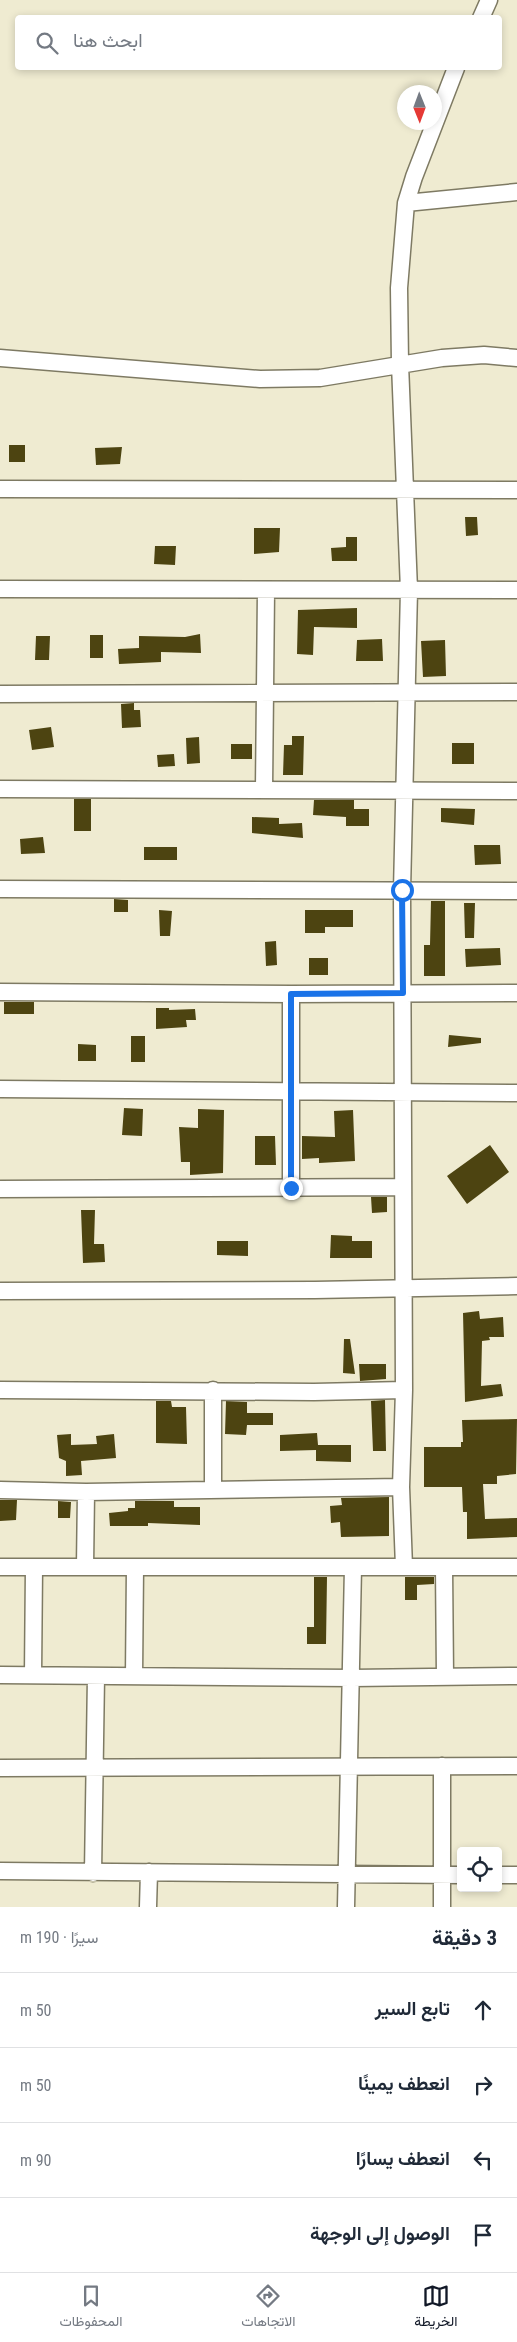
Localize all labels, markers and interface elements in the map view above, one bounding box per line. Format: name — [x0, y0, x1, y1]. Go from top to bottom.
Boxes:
search box — [15, 15, 502, 70]
icon: search — [33, 29, 61, 57]
text: ابحث هنا — [73, 29, 143, 52]
north arrow — [397, 85, 442, 130]
route start — [391, 879, 414, 902]
route end — [280, 1177, 303, 1200]
map controls — [457, 1847, 502, 1892]
button: locate — [457, 1847, 502, 1892]
text: 3 دقيقة — [432, 1926, 497, 1950]
text: سيرًا · 190 m — [20, 1928, 98, 1947]
icon: ahead — [469, 1996, 497, 2024]
text: تابع السير — [375, 1997, 450, 2020]
text: 50 m — [20, 2001, 52, 2020]
icon: right — [469, 2071, 497, 2099]
text: انعطف يمينًا — [358, 2072, 450, 2095]
text: 50 m — [20, 2076, 52, 2095]
icon: left — [469, 2146, 497, 2174]
text: انعطف يسارًا — [356, 2147, 450, 2170]
text: 90 m — [20, 2151, 52, 2170]
icon: arrive — [469, 2221, 497, 2249]
text: الوصول إلى الوجهة — [310, 2222, 450, 2245]
tab: المحفوظات — [59, 2282, 122, 2334]
tab: الاتجاهات — [241, 2282, 296, 2334]
tab: الخريطة — [414, 2282, 458, 2334]

